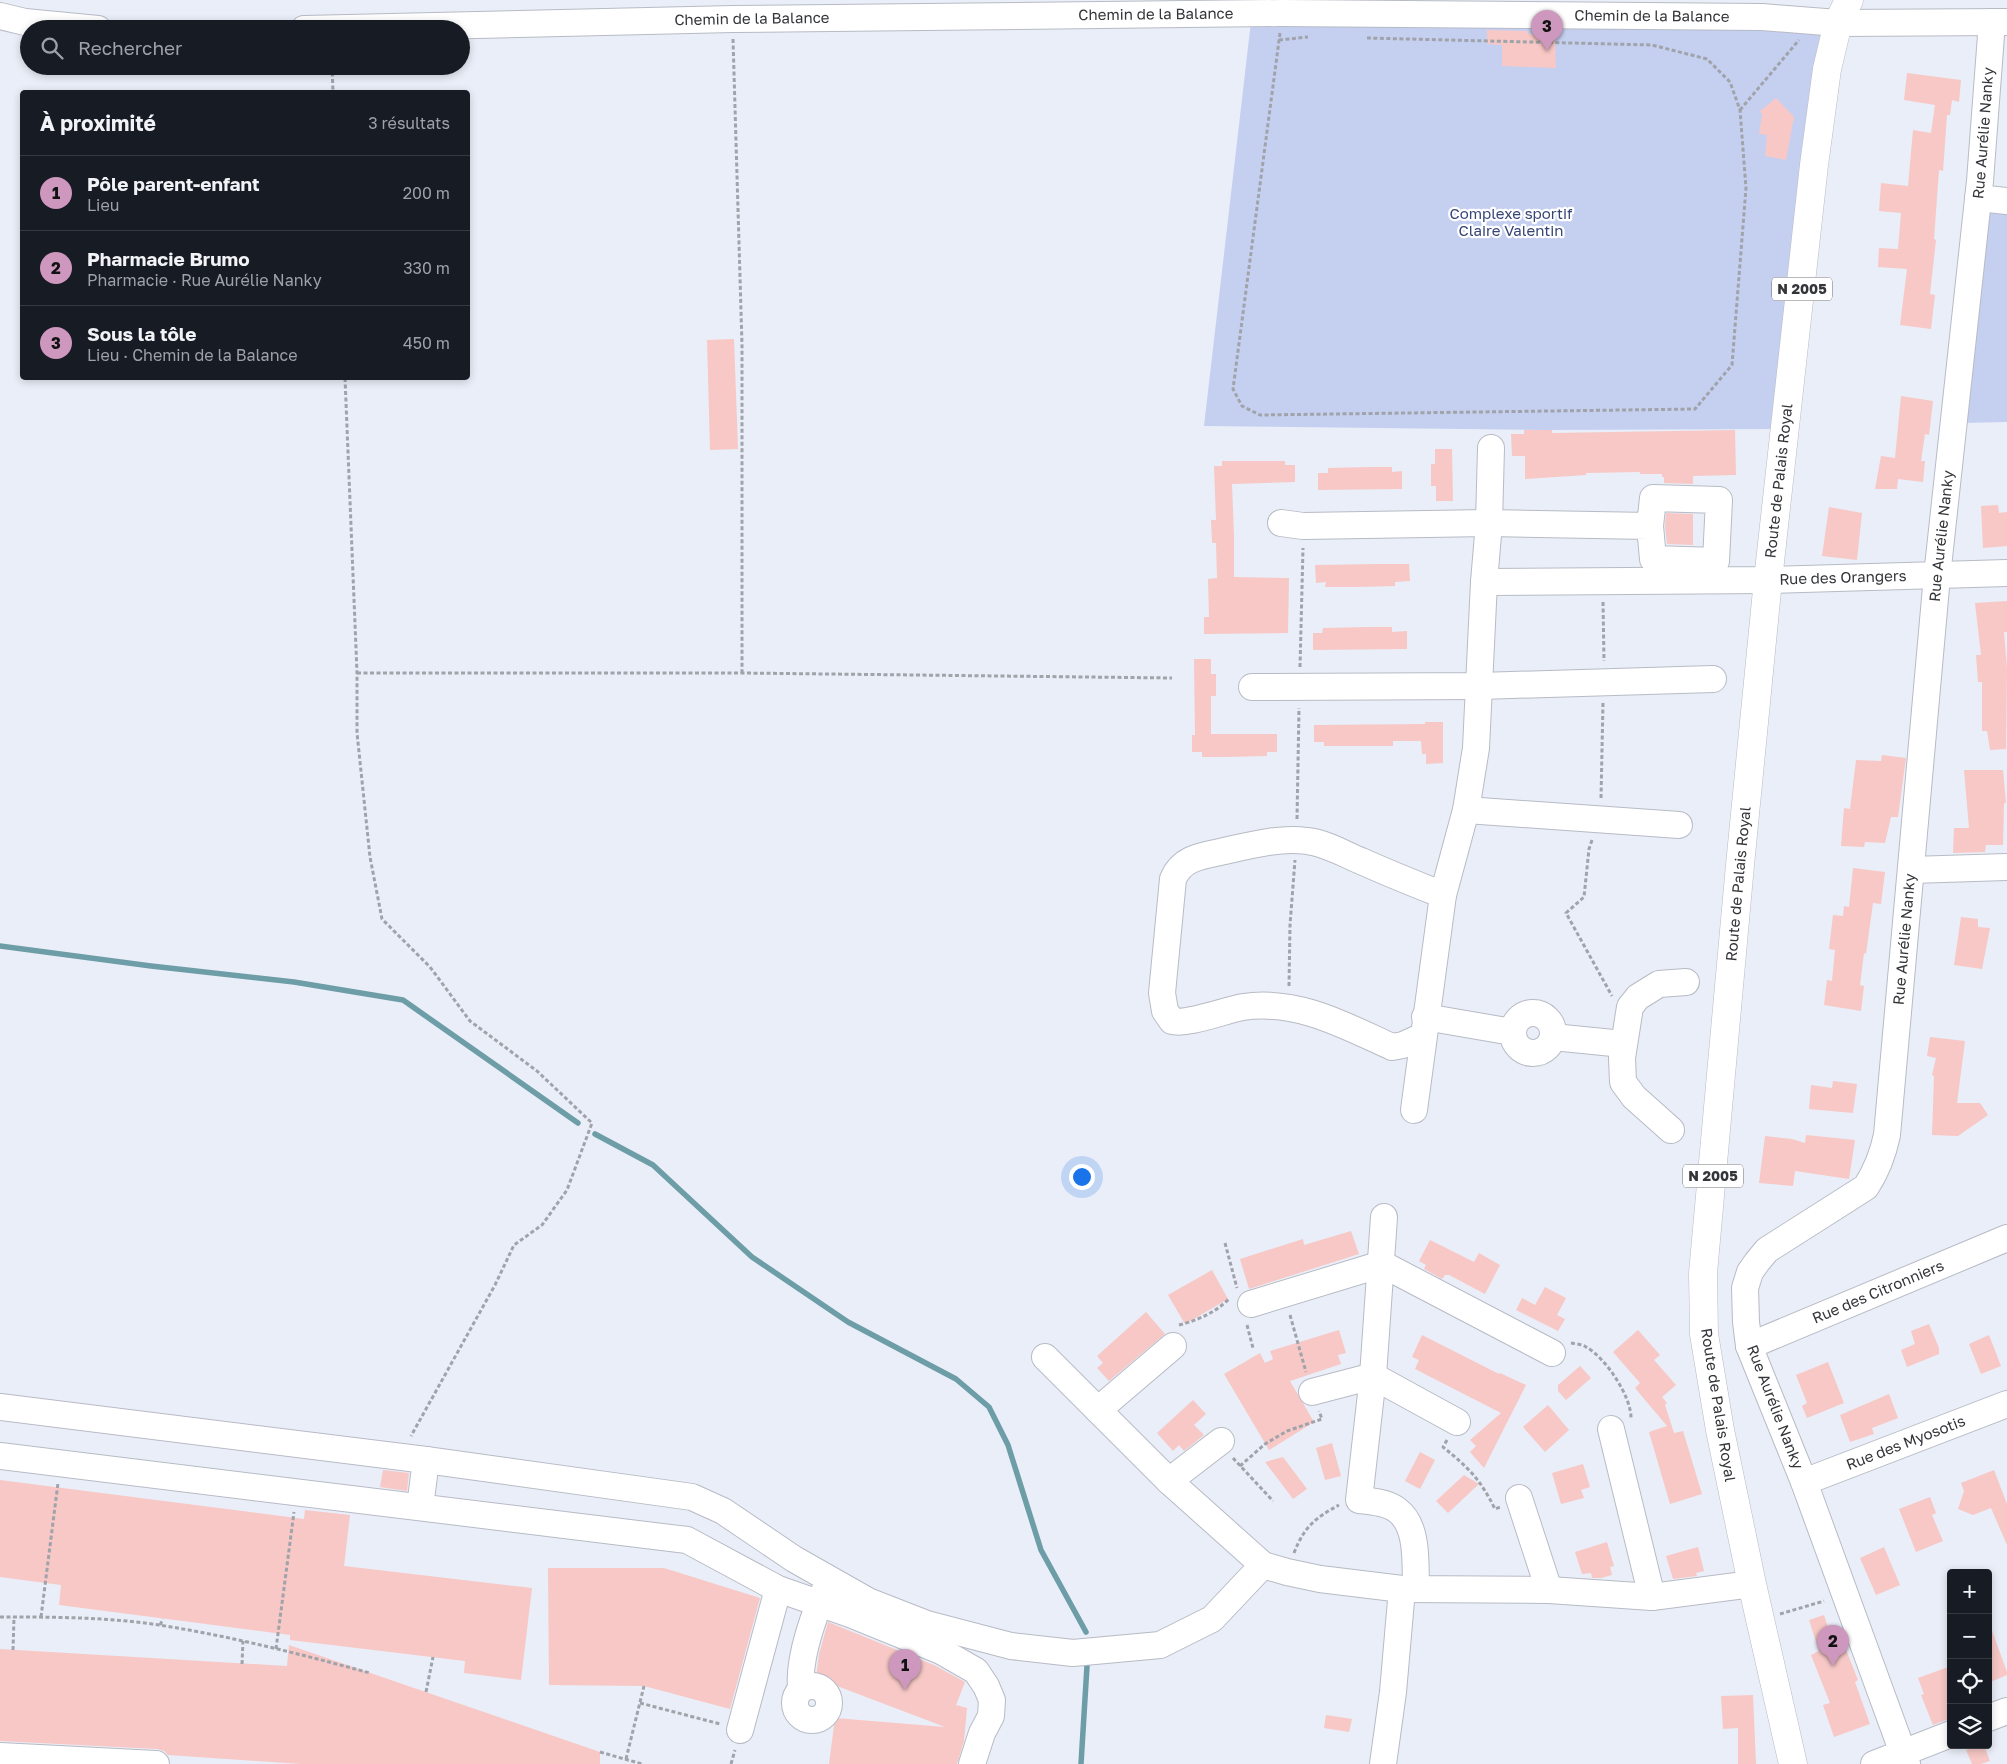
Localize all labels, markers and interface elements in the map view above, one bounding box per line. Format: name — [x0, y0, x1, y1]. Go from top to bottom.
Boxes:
street label: Chemin de la Balance — [1078, 4, 1234, 23]
street label: Chemin de la Balance — [1574, 5, 1730, 25]
street label: Chemin de la Balance — [674, 8, 830, 28]
pin: 3 — [1531, 10, 1563, 51]
search box — [20, 20, 470, 75]
icon: search — [38, 34, 66, 62]
text: Rechercher — [78, 36, 183, 59]
street label: Rue Aurélie Nanky — [1968, 66, 1997, 200]
text: À proximité — [40, 110, 156, 136]
text: 3 résultats — [368, 113, 450, 133]
text: Pôle parent-enfant — [87, 172, 260, 195]
text: 1 — [52, 183, 60, 203]
text: 200 m — [403, 183, 450, 203]
text: Lieu — [87, 195, 119, 215]
park label: Complexe sportif Claire Valentin — [1450, 204, 1573, 239]
text: Pharmacie Brumo — [87, 247, 250, 270]
text: 2 — [51, 258, 61, 278]
text: 330 m — [403, 258, 450, 278]
text: Pharmacie · Rue Aurélie Nanky — [87, 270, 322, 290]
road number: N 2005 — [1772, 278, 1832, 300]
text: Sous la tôle — [87, 322, 196, 345]
text: 3 — [51, 333, 61, 353]
text: 450 m — [403, 333, 450, 353]
text: Lieu · Chemin de la Balance — [87, 345, 298, 365]
street label: Route de Palais Royal — [1760, 402, 1796, 559]
street label: Rue Aurélie Nanky — [1925, 469, 1957, 602]
street label: Rue des Orangers — [1779, 566, 1907, 588]
street label: Route de Palais Royal — [1721, 805, 1754, 962]
street label: Rue Aurélie Nanky — [1889, 872, 1918, 1006]
your location — [1069, 1164, 1095, 1190]
road number: N 2005 — [1683, 1164, 1743, 1188]
street label: Rue des Citronniers — [1809, 1255, 1946, 1327]
street label: Route de Palais Royal — [1698, 1327, 1740, 1483]
street label: Rue Aurélie Nanky — [1744, 1342, 1808, 1472]
street label: Rue des Myosotis — [1843, 1411, 1968, 1473]
map controls — [1947, 1569, 1992, 1749]
button: + — [1947, 1569, 1992, 1614]
button: − — [1947, 1614, 1992, 1659]
pin: 2 — [1817, 1625, 1849, 1666]
pin: 1 — [889, 1649, 921, 1690]
button: locate — [1947, 1659, 1992, 1704]
button: layers — [1947, 1704, 1992, 1749]

